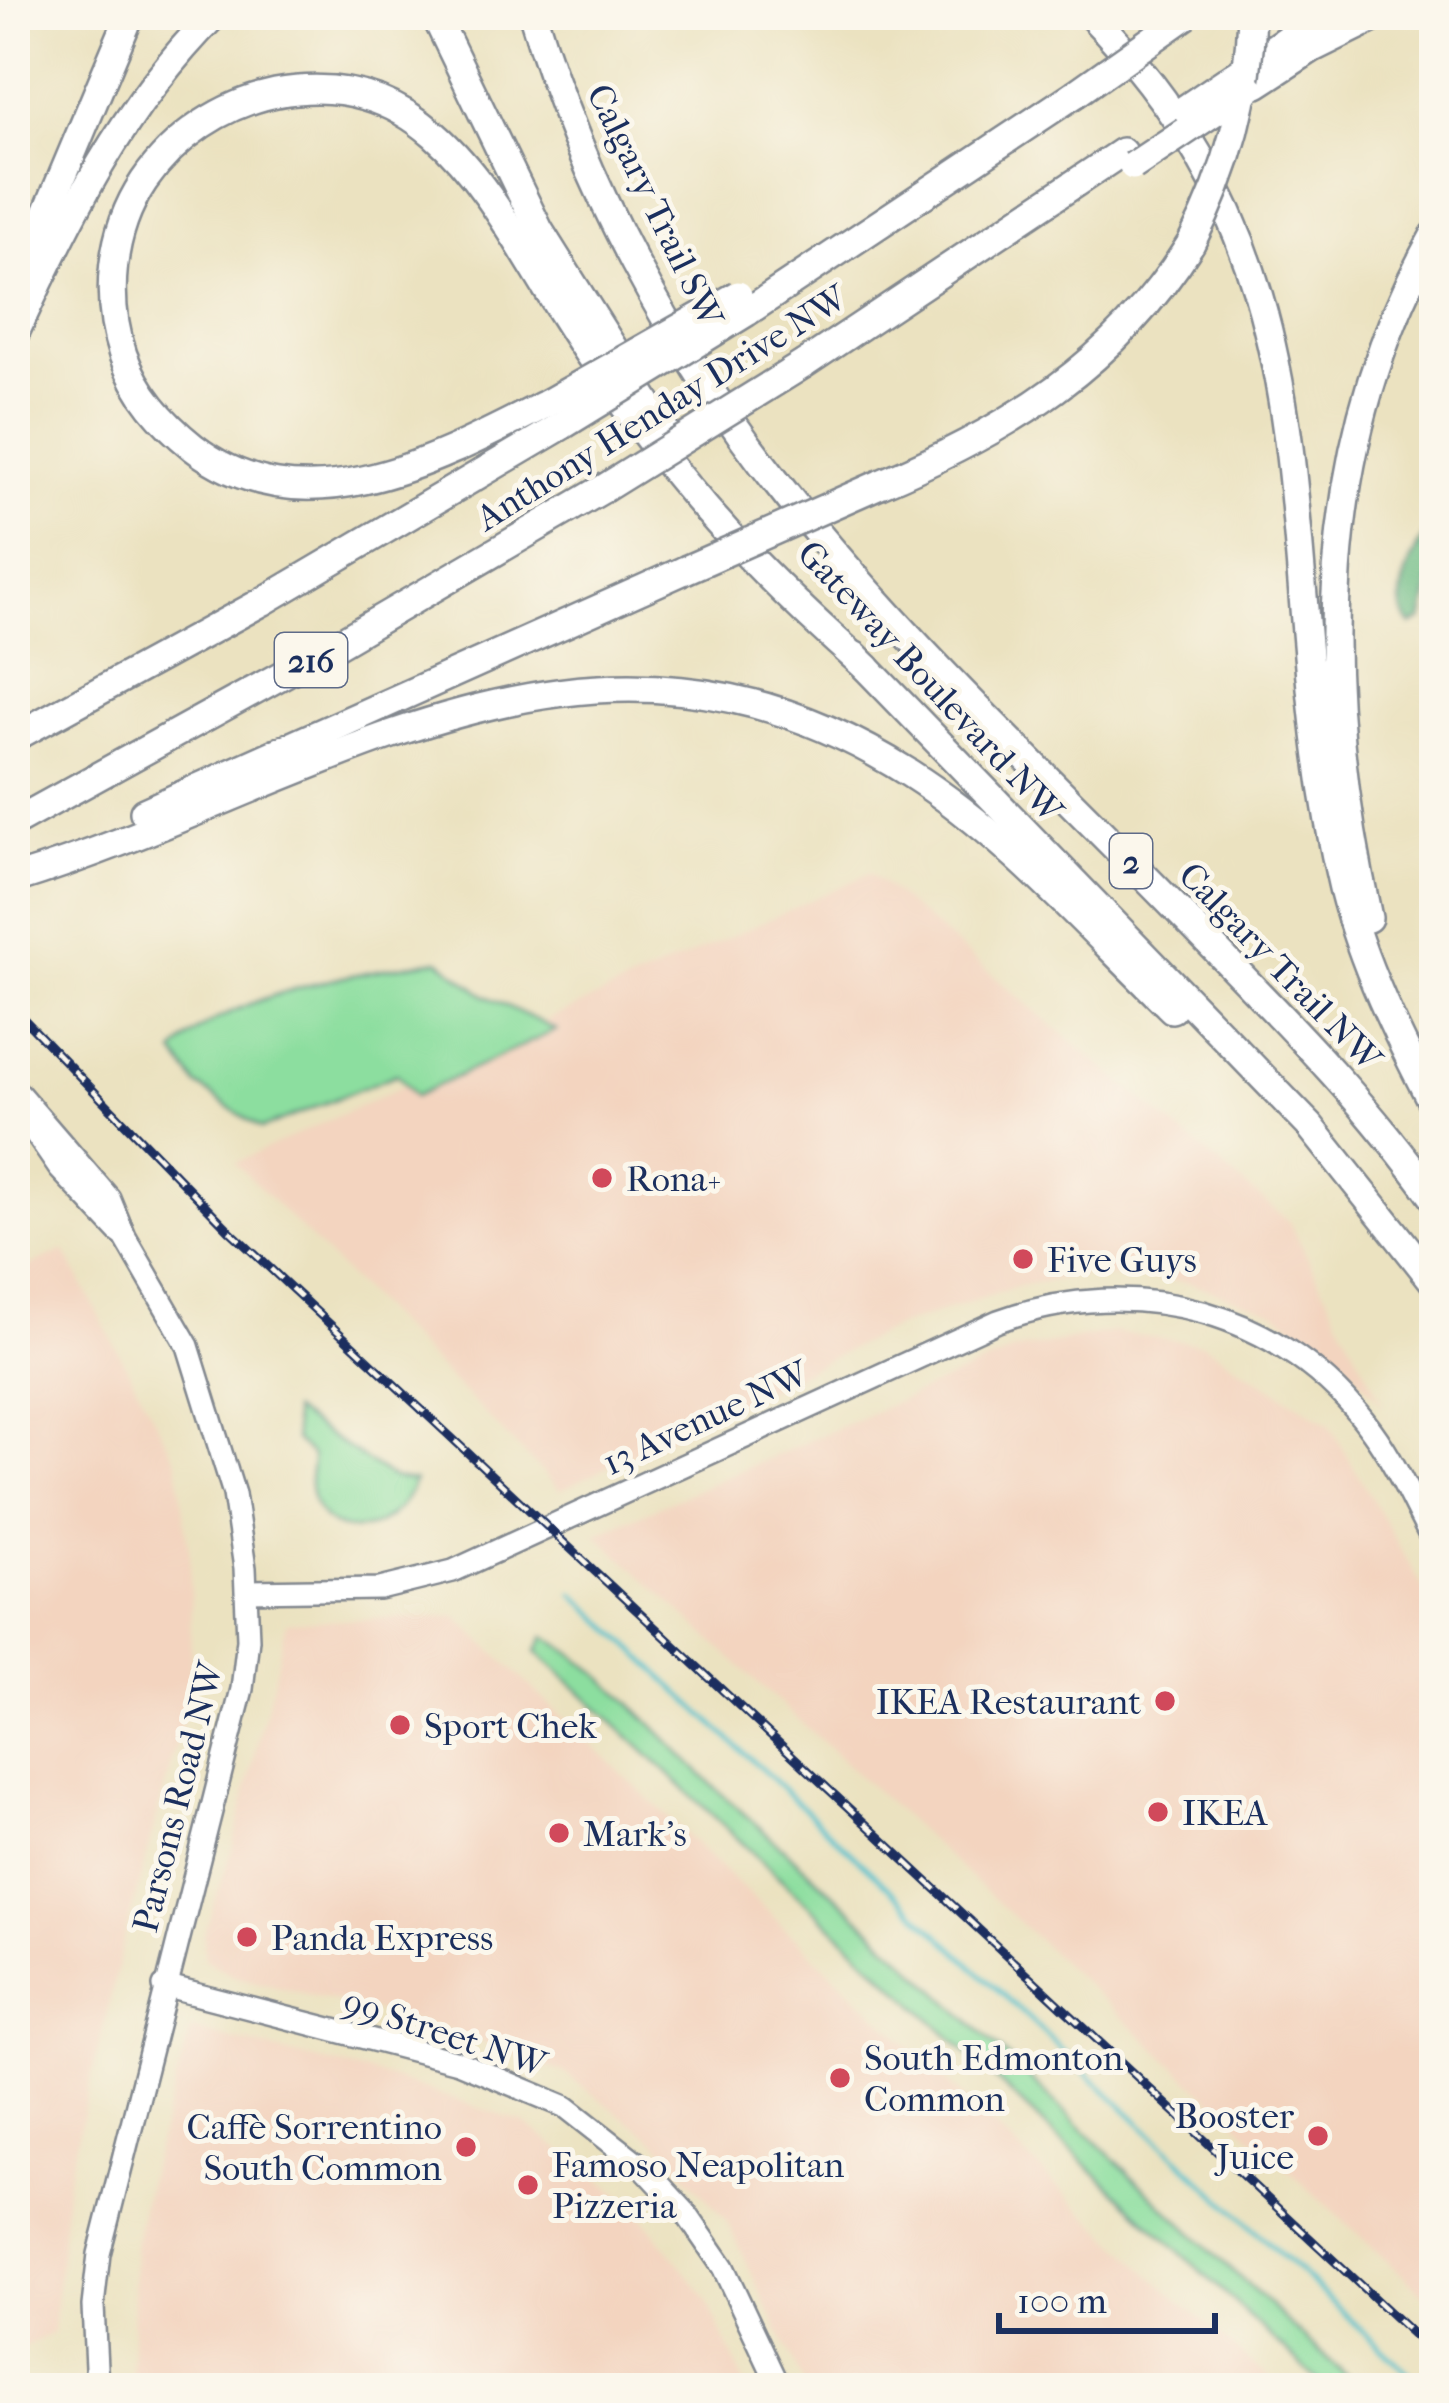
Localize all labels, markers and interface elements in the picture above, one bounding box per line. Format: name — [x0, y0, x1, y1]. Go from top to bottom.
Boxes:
street label: Calgary Trail SW — [578, 77, 733, 335]
street label: Anthony Henday Drive NW — [467, 275, 856, 540]
street label: Gateway Boulevard NW — [789, 532, 1073, 832]
road number: 216 — [275, 633, 347, 687]
road number: 2 — [1110, 834, 1152, 888]
street label: Calgary Trail NW — [1170, 854, 1392, 1081]
place label: Rona+ — [626, 1158, 722, 1200]
marker: Rona+ — [589, 1165, 615, 1191]
place label: Five Guys — [1047, 1239, 1197, 1281]
marker: Five Guys — [1010, 1246, 1036, 1272]
street label: 13 Avenue NW — [596, 1351, 816, 1484]
street label: Parsons Road NW — [124, 1656, 232, 1937]
place label: IKEA Restaurant — [876, 1681, 1141, 1723]
marker: IKEA Restaurant — [1152, 1688, 1178, 1714]
place label: Sport Chek — [424, 1705, 597, 1747]
marker: Sport Chek — [387, 1712, 413, 1738]
place label: IKEA — [1182, 1792, 1268, 1834]
marker: IKEA — [1145, 1799, 1171, 1825]
place label: Mark's — [583, 1813, 687, 1855]
marker: Mark's — [546, 1820, 572, 1846]
place label: Panda Express — [271, 1917, 493, 1959]
marker: Panda Express — [234, 1924, 260, 1950]
street label: 99 Street NW — [338, 1980, 553, 2086]
place label: South Edmonton Common — [864, 2037, 1123, 2120]
marker: South Edmonton Common — [827, 2065, 853, 2091]
place label: Booster Juice — [1175, 2095, 1295, 2178]
place label: Caffè Sorrentino South Common — [186, 2106, 442, 2189]
marker: Booster Juice — [1305, 2123, 1331, 2149]
marker: Caffè Sorrentino South Common — [453, 2134, 479, 2160]
place label: Famoso Neapolitan Pizzeria — [552, 2144, 845, 2227]
marker: Famoso Neapolitan Pizzeria — [515, 2172, 541, 2198]
scale bar — [999, 2259, 1215, 2333]
text: 100 m — [1017, 2280, 1107, 2322]

